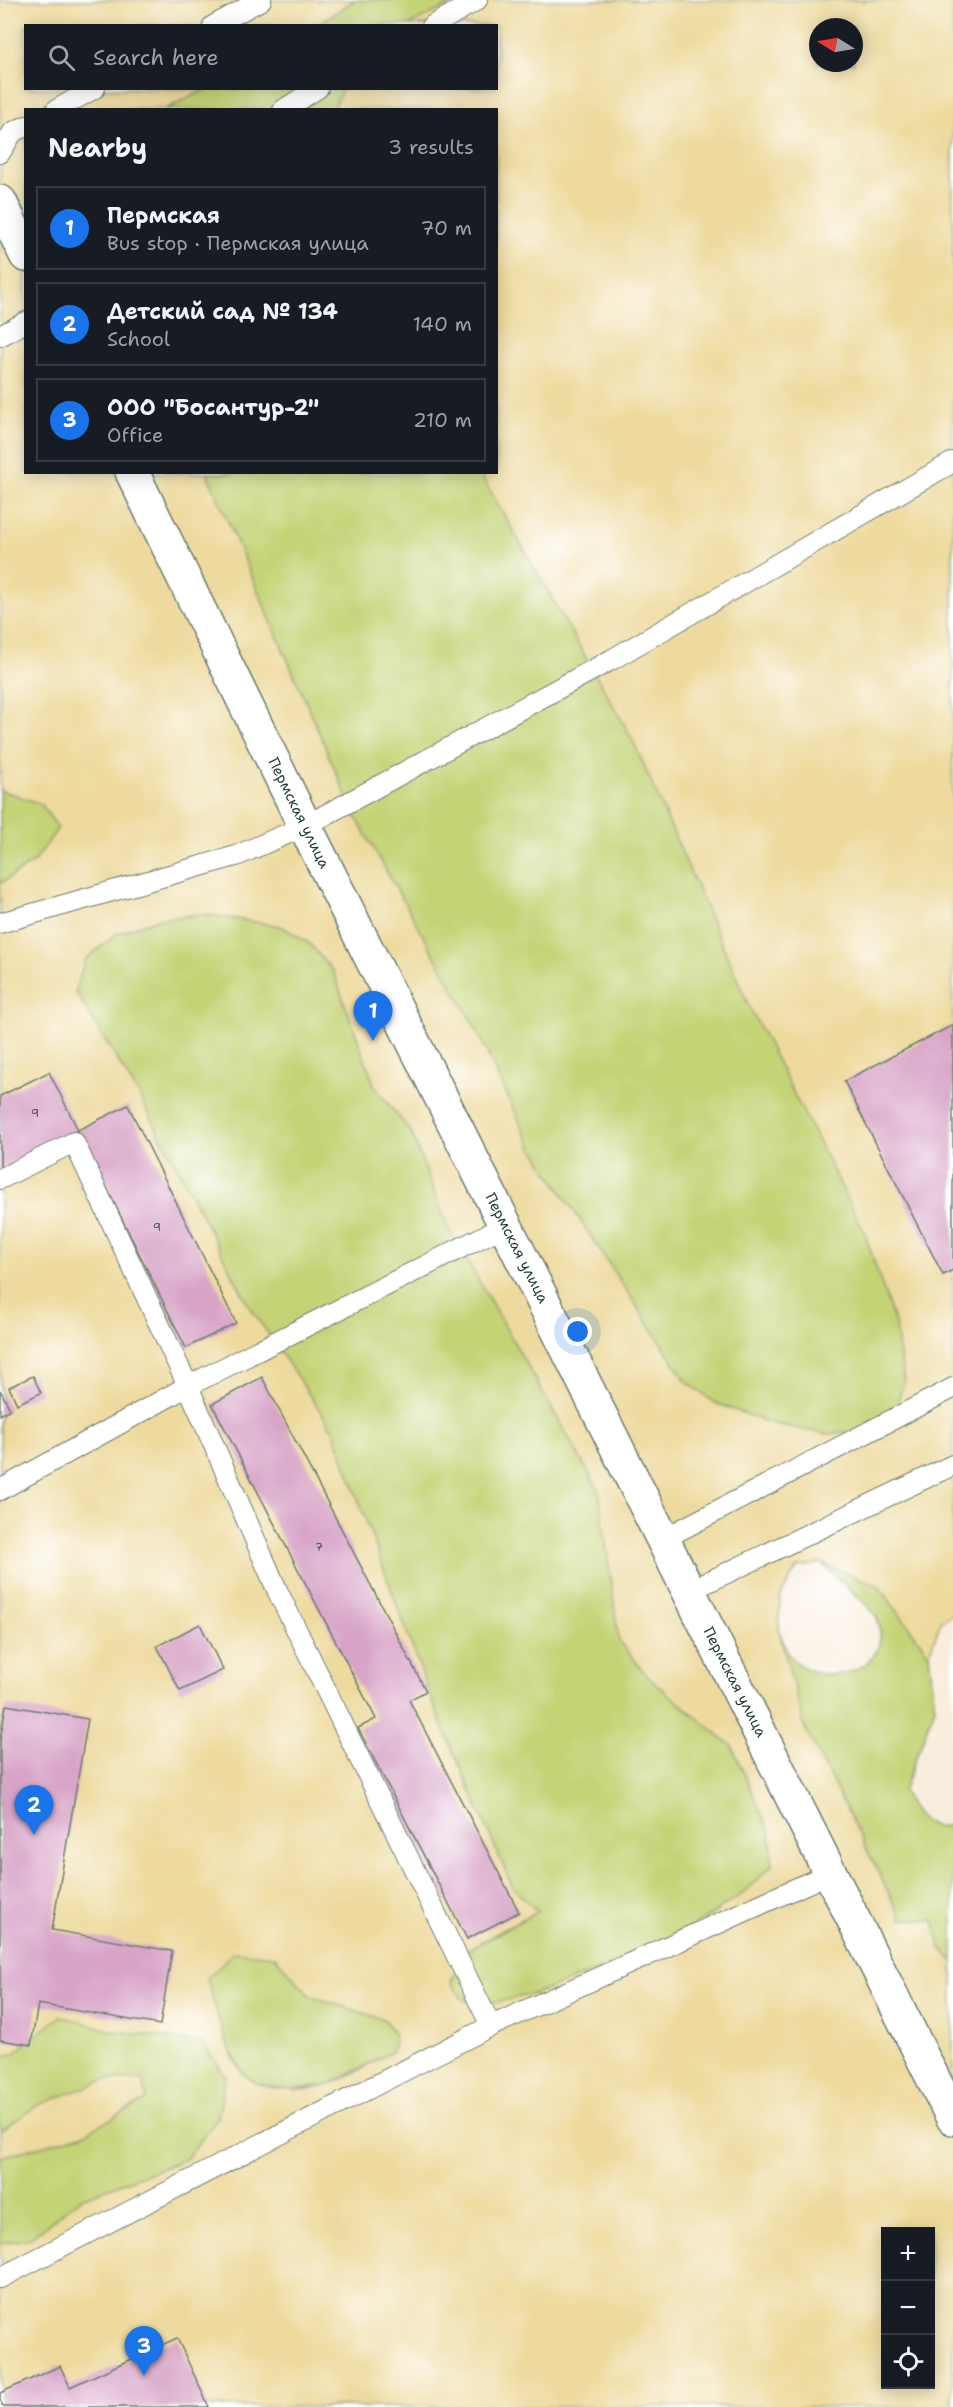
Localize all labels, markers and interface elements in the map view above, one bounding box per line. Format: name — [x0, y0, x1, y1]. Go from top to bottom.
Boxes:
north arrow — [809, 18, 863, 72]
search box — [24, 24, 498, 90]
icon: search — [45, 41, 78, 74]
text: Search here — [93, 43, 219, 72]
text: Nearby — [48, 130, 147, 165]
text: 3 results — [388, 134, 474, 160]
text: Пермская — [107, 201, 220, 230]
text: 1 — [65, 215, 74, 241]
text: 70 m — [420, 215, 472, 241]
text: Bus stop · Пермская улица — [107, 230, 369, 256]
text: Детский сад № 134 — [107, 297, 338, 326]
text: 2 — [63, 311, 77, 337]
text: 140 m — [413, 311, 472, 337]
text: School — [107, 326, 170, 352]
text: ООО "Босантур-2" — [107, 393, 319, 422]
text: 3 — [63, 407, 77, 433]
text: 210 m — [413, 407, 472, 433]
text: Office — [107, 422, 163, 448]
street label: Пермская улица — [263, 754, 335, 873]
pin: 1 — [354, 992, 392, 1041]
house number: 9 — [31, 1105, 39, 1121]
street label: Пермская улица — [481, 1189, 554, 1307]
house number: 9 — [153, 1219, 161, 1235]
your location — [563, 1317, 592, 1346]
house number: 7 — [315, 1539, 323, 1555]
street label: Пермская улица — [699, 1623, 772, 1741]
pin: 2 — [15, 1786, 54, 1835]
map controls — [881, 2227, 935, 2389]
button: + — [881, 2227, 935, 2281]
button: − — [881, 2281, 935, 2335]
pin: 3 — [124, 2326, 164, 2376]
button: locate — [881, 2335, 935, 2389]

